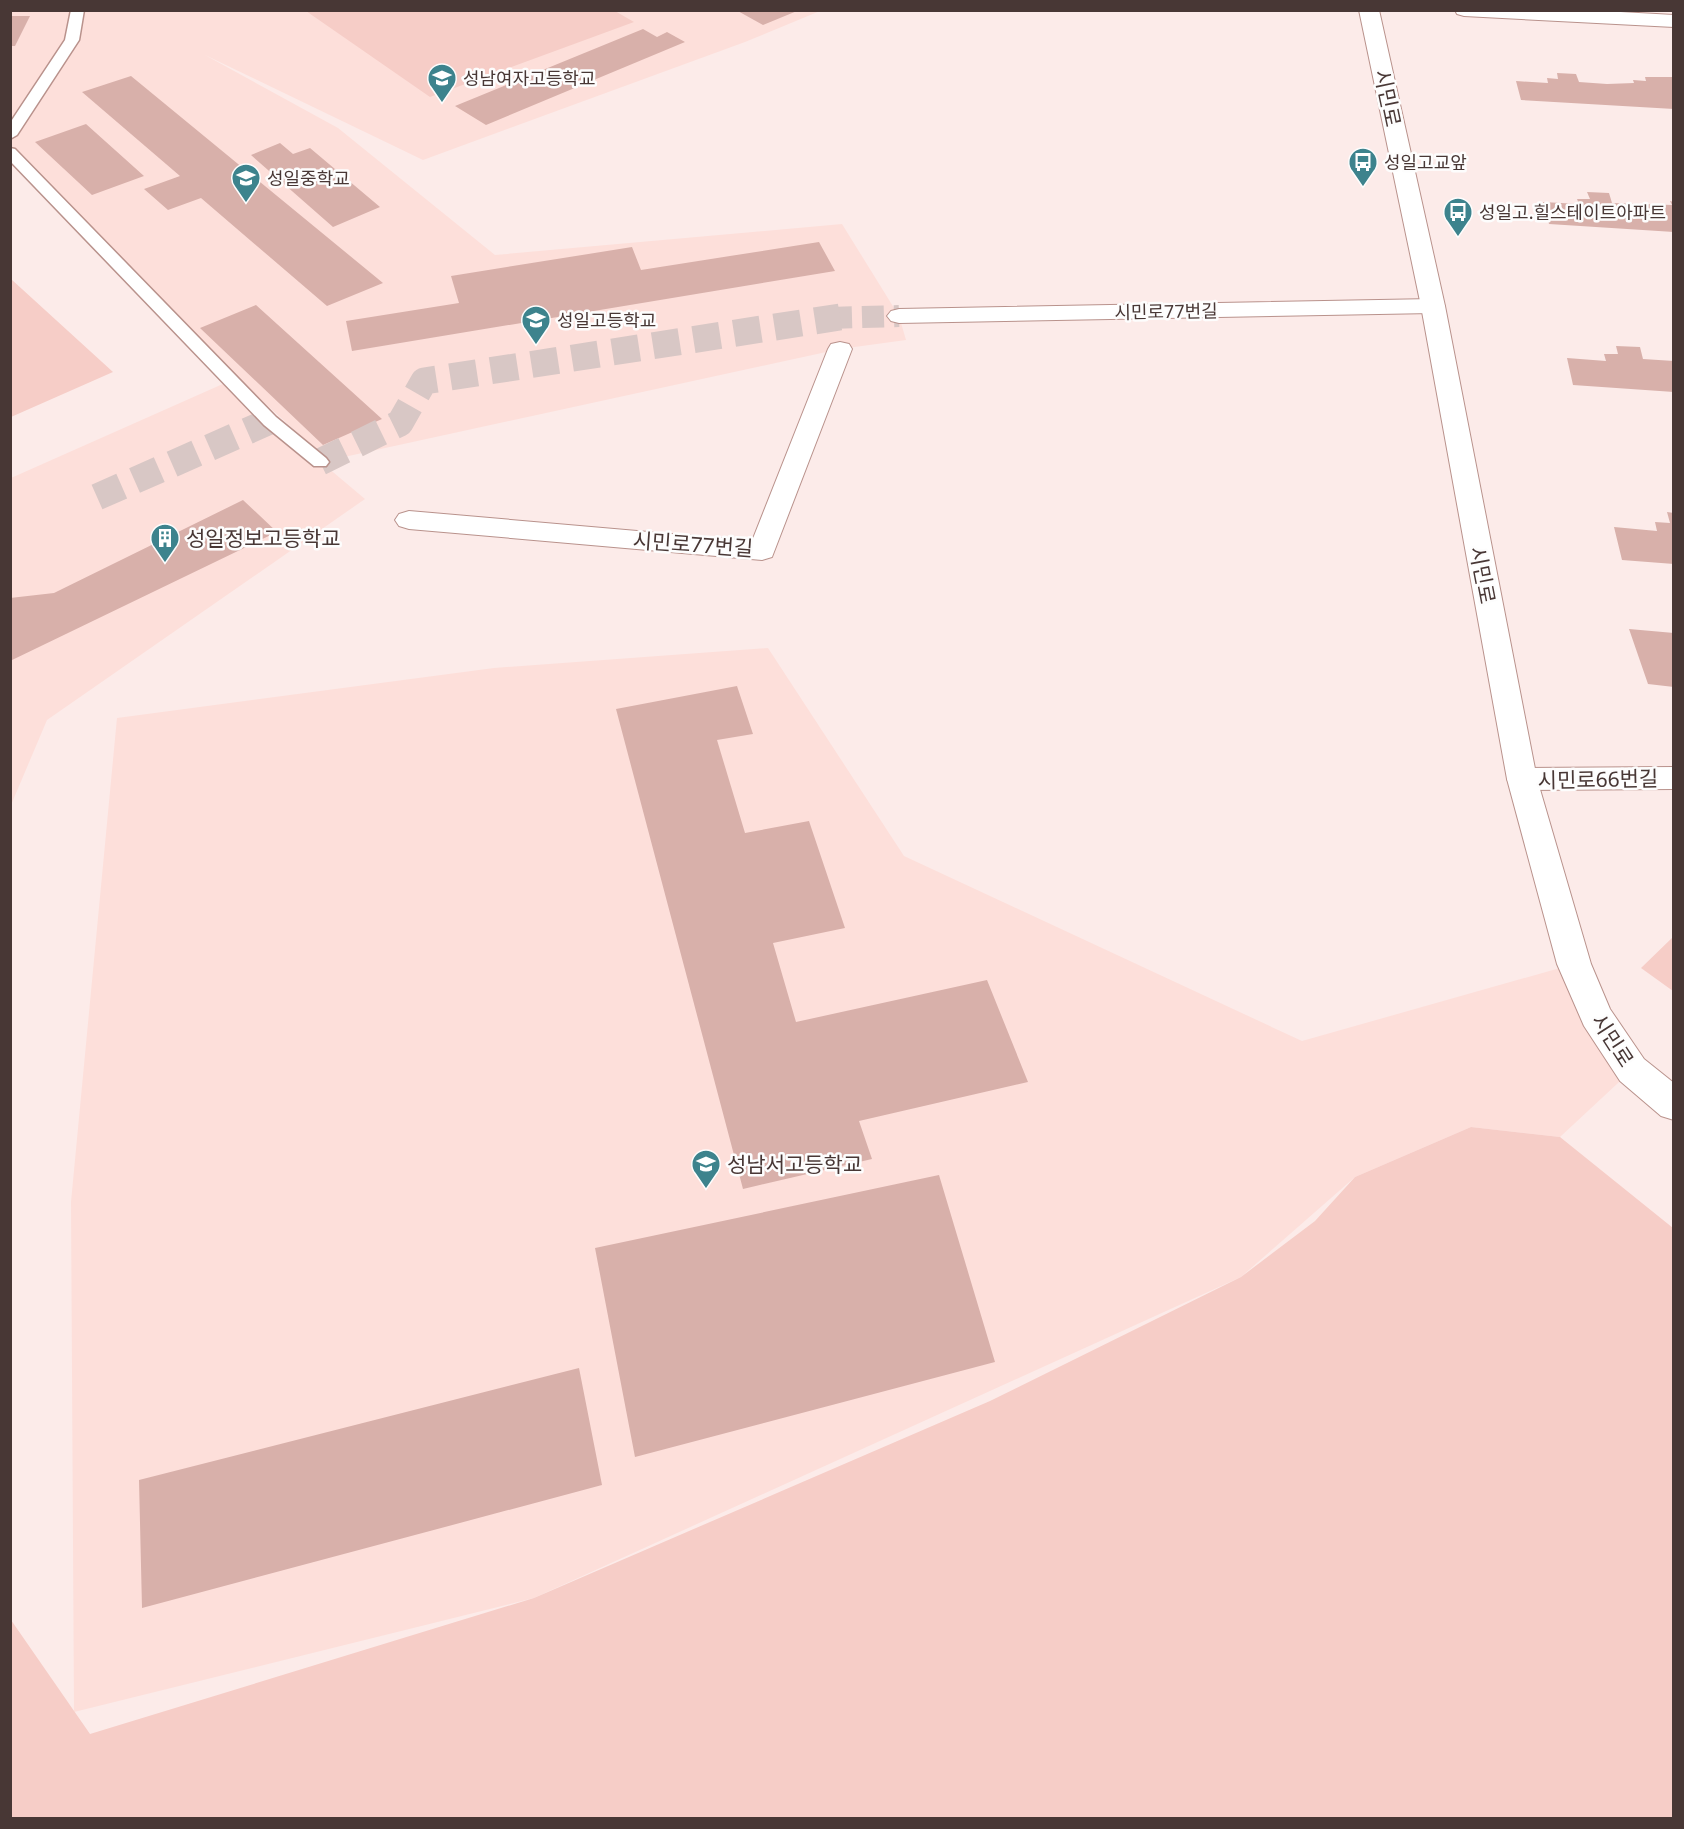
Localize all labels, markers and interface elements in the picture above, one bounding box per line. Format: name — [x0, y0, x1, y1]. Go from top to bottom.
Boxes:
school or university icon: 성남여자고등학교 — [426, 62, 458, 104]
place label: 성남여자고등학교 — [463, 66, 595, 90]
street label: 시민로 — [1368, 67, 1408, 129]
bus stop icon: 성일고교앞 — [1347, 146, 1379, 188]
place label: 성일고교앞 — [1384, 150, 1467, 174]
school or university icon: 성일중학교 — [230, 162, 262, 204]
place label: 성일중학교 — [267, 166, 350, 190]
bus stop icon: 성일고.힐스테이트아파트 — [1442, 196, 1474, 238]
place label: 성일고.힐스테이트아파트 — [1479, 200, 1666, 224]
street label: 시민로77번길 — [1114, 298, 1218, 324]
school or university icon: 성일고등학교 — [520, 304, 552, 346]
place label: 성일고등학교 — [557, 308, 656, 332]
building icon: 성일정보고등학교 — [149, 522, 181, 564]
place label: 성일정보고등학교 — [186, 524, 341, 552]
street label: 시민로77번길 — [632, 526, 754, 562]
street label: 시민로 — [1464, 544, 1502, 606]
street label: 시민로66번길 — [1537, 764, 1659, 794]
street label: 시민로 — [1585, 1008, 1641, 1072]
school or university icon: 성남서고등학교 — [690, 1148, 722, 1190]
place label: 성남서고등학교 — [727, 1150, 862, 1178]

